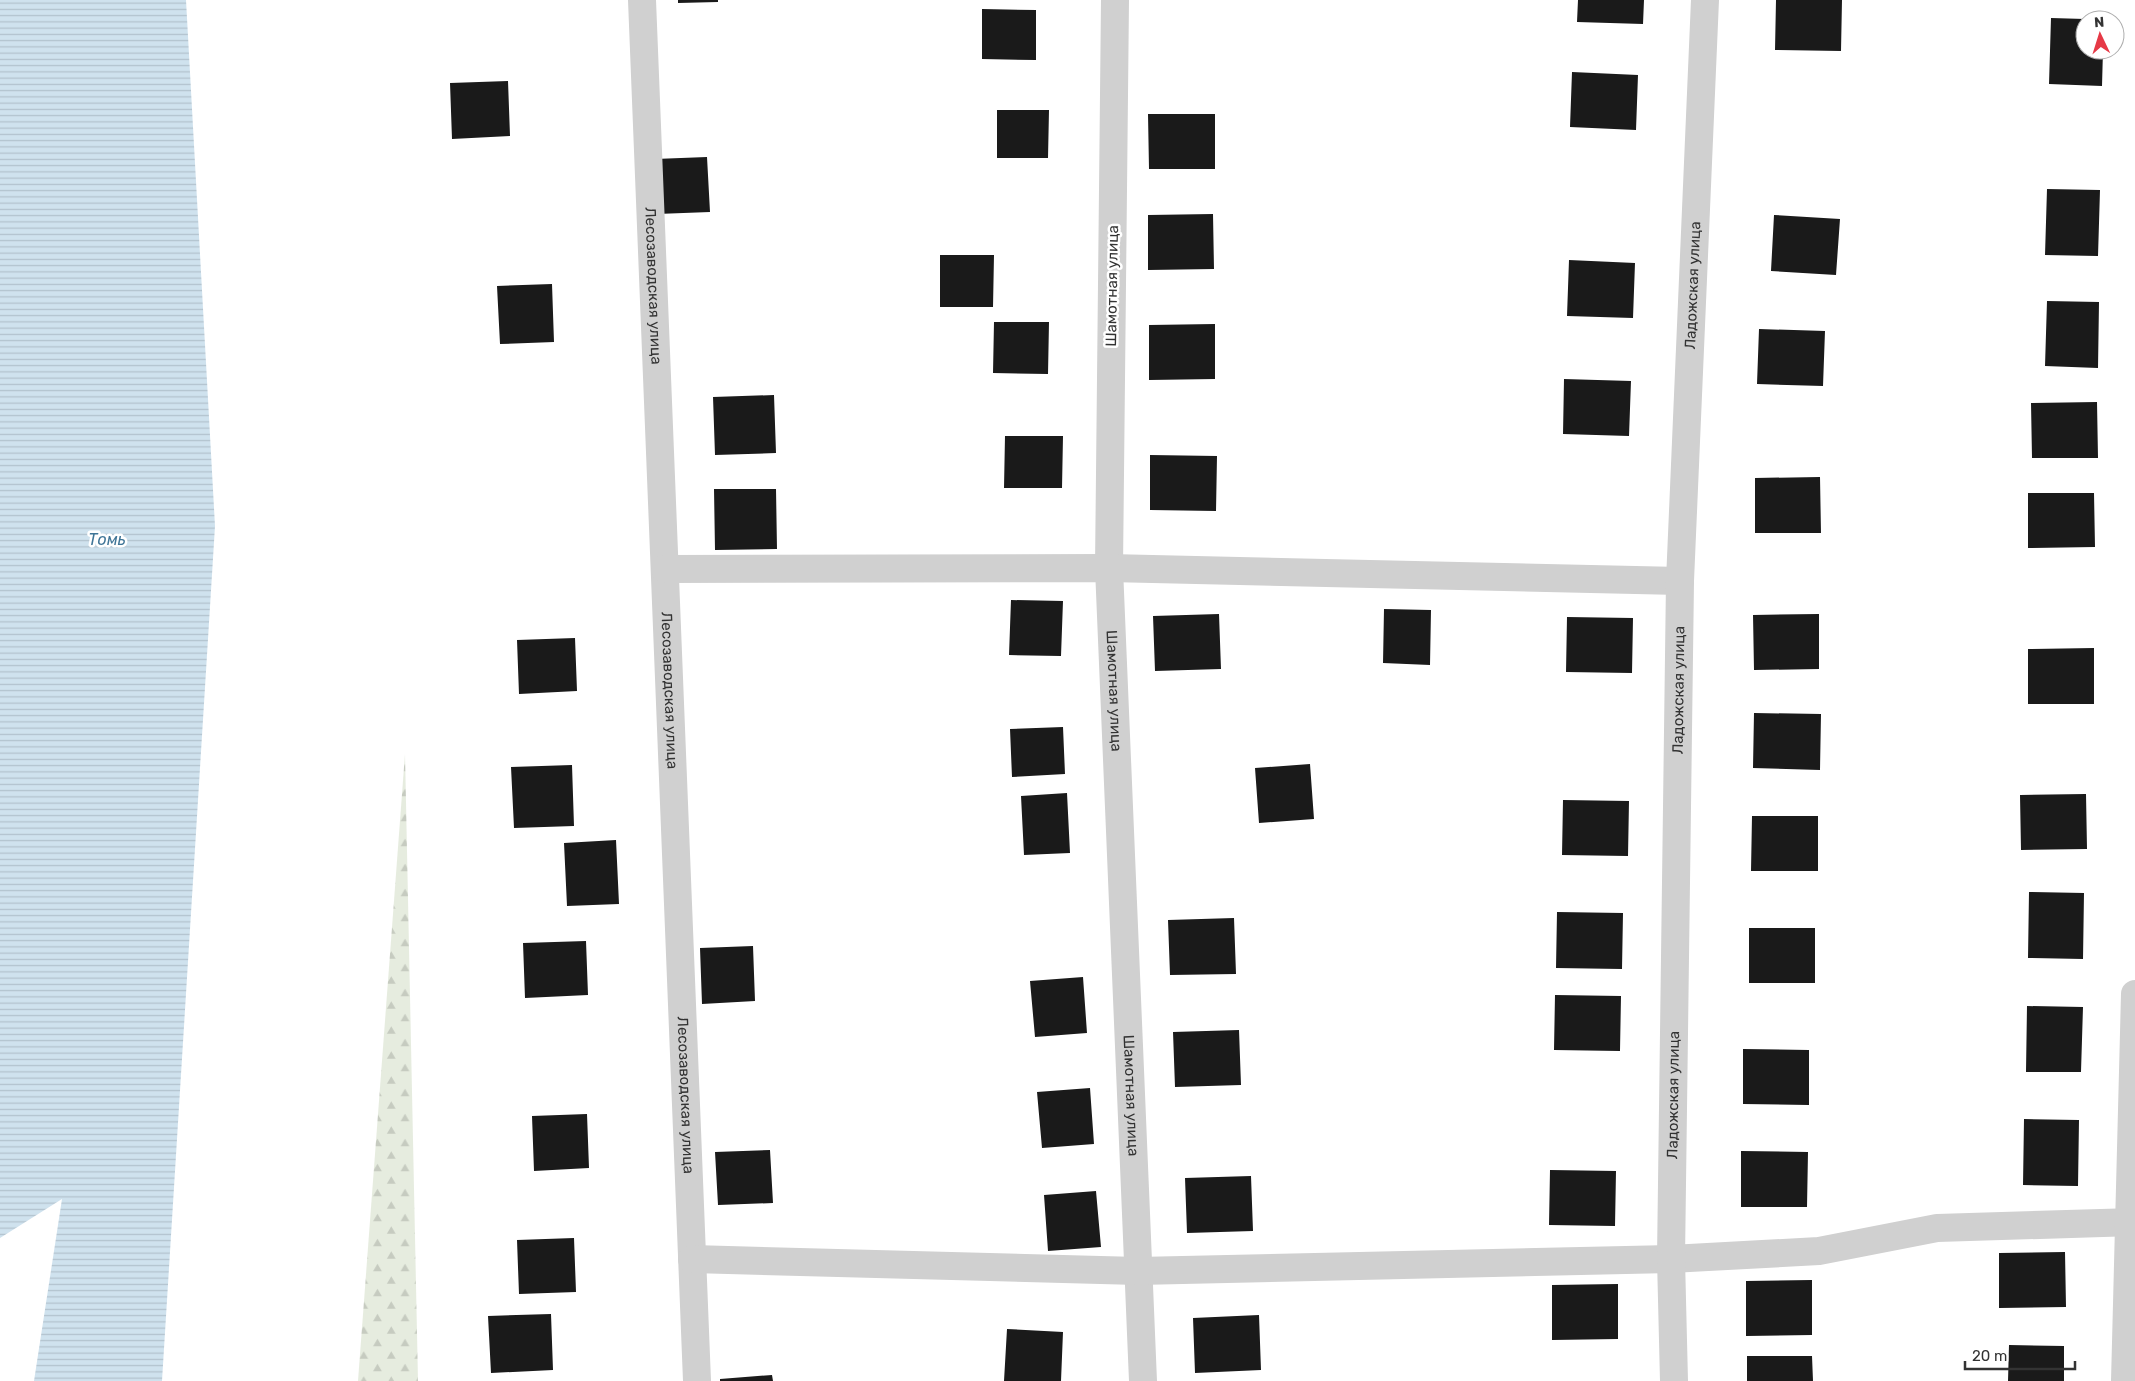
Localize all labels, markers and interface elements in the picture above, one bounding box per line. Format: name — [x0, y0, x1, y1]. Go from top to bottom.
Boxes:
north arrow — [2075, 10, 2125, 60]
text: N — [2094, 14, 2105, 31]
street label: Лесозаводская улица — [641, 207, 666, 365]
street label: Ладожская улица — [1681, 221, 1704, 350]
street label: Шамотная улица — [1102, 225, 1122, 347]
water label: Томь — [88, 530, 126, 549]
street label: Лесозаводская улица — [657, 611, 682, 770]
street label: Ладожская улица — [1669, 626, 1688, 754]
street label: Шамотная улица — [1103, 630, 1126, 752]
street label: Лесозаводская улица — [673, 1016, 698, 1174]
street label: Ладожская улица — [1663, 1031, 1683, 1159]
street label: Шамотная улица — [1120, 1034, 1143, 1157]
scale bar — [1965, 1338, 2075, 1370]
text: 20 m — [1972, 1347, 2007, 1365]

